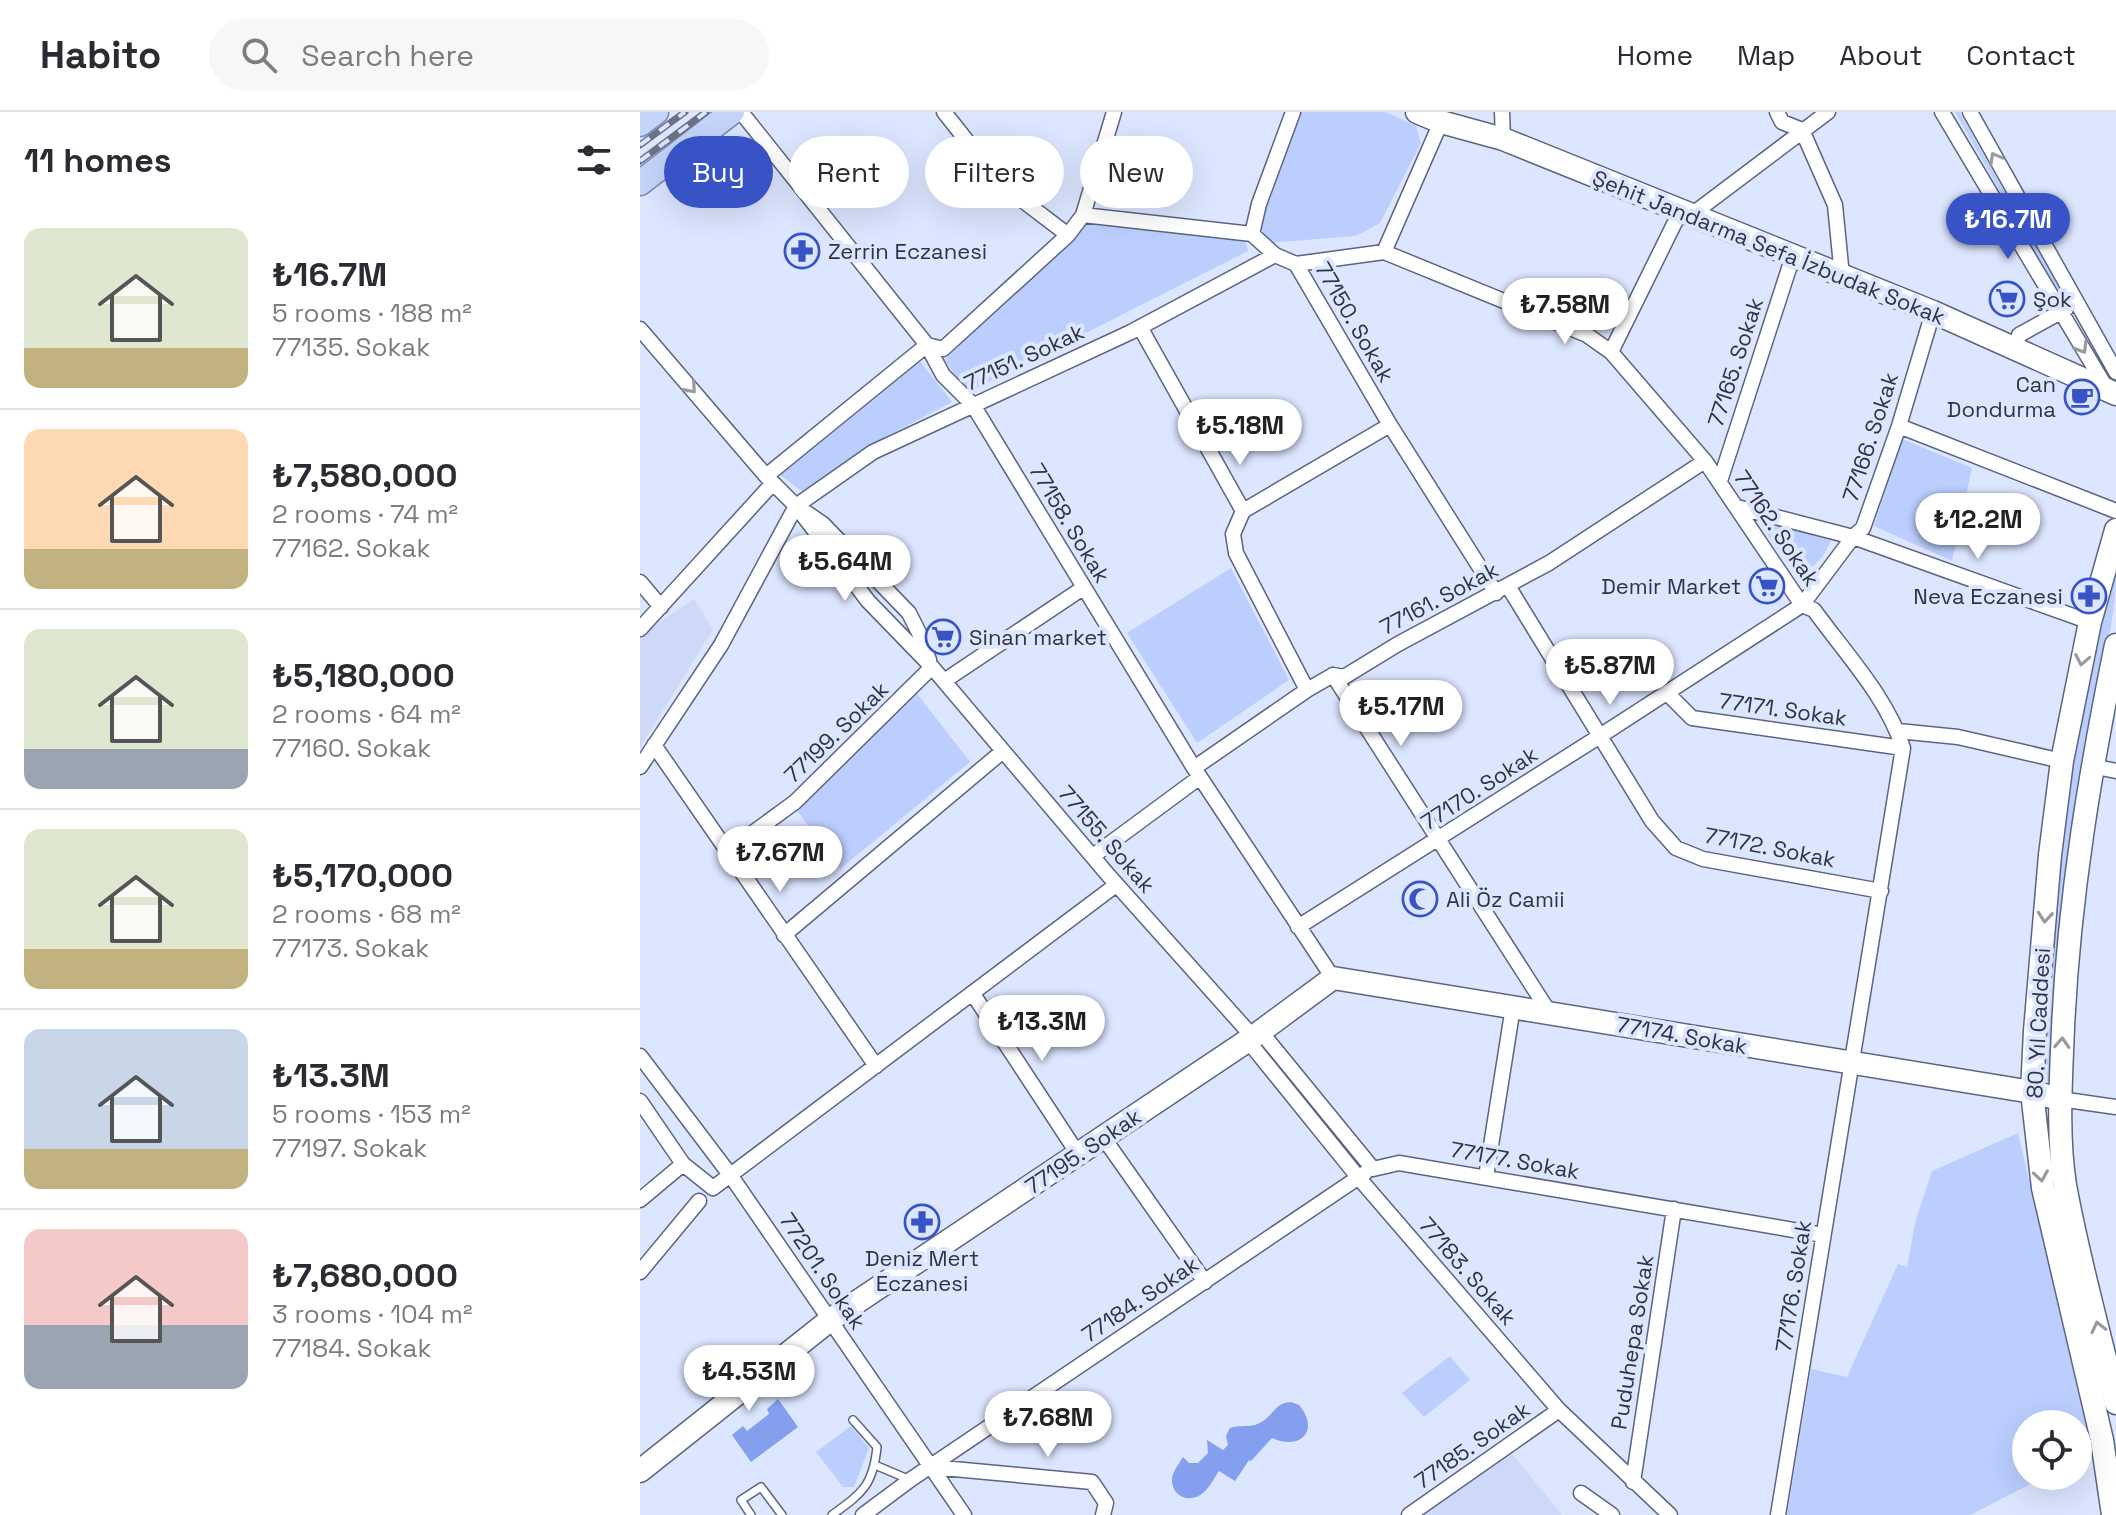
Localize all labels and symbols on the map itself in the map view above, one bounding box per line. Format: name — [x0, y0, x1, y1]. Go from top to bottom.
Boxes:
one-way arrow — [1990, 152, 2005, 166]
street label: Şehit Jandarma Sefa İzbudak Sokak — [1589, 163, 1950, 331]
pin: ₺16.7M — [1943, 193, 2073, 261]
pharmacy icon: Zerrin Eczanesi — [783, 232, 821, 270]
place label: Zerrin Eczanesi — [828, 237, 987, 265]
street label: 77150. Sokak — [1309, 257, 1401, 387]
pin: ₺7.58M — [1500, 278, 1630, 346]
supermarket icon: Şok — [1988, 280, 2026, 318]
place label: Şok — [2033, 285, 2072, 313]
street label: 77165. Sokak — [1701, 294, 1769, 430]
street label: 77151. Sokak — [959, 317, 1089, 397]
one-way arrow — [2072, 339, 2088, 354]
street label: 77166. Sokak — [1836, 369, 1904, 505]
place label: Can Dondurma — [1947, 370, 2056, 423]
cafe icon: Can Dondurma — [2063, 378, 2101, 416]
one-way arrow — [681, 379, 696, 393]
pin: ₺5.18M — [1175, 399, 1305, 467]
street label: 77158. Sokak — [1023, 458, 1117, 588]
street label: 77162. Sokak — [1728, 465, 1826, 592]
pin: ₺12.2M — [1913, 493, 2043, 561]
pin: ₺5.64M — [780, 535, 910, 603]
street label: 77161. Sokak — [1375, 555, 1503, 641]
supermarket icon: Demir Market — [1748, 567, 1786, 605]
place label: Demir Market — [1601, 572, 1741, 600]
pharmacy icon: Neva Eczanesi — [2070, 577, 2108, 615]
place label: Neva Eczanesi — [1913, 582, 2063, 610]
supermarket icon: Sinan market — [924, 618, 962, 656]
place label: Sinan market — [969, 623, 1107, 651]
pin: ₺5.87M — [1545, 639, 1675, 707]
one-way arrow — [2075, 653, 2092, 667]
street label: 77199. Sokak — [778, 675, 894, 789]
pin: ₺5.17M — [1336, 680, 1466, 748]
street label: 77171. Sokak — [1717, 686, 1849, 732]
street label: 77170. Sokak — [1415, 740, 1543, 836]
street label: 77155. Sokak — [1053, 779, 1162, 899]
street label: 77172. Sokak — [1702, 821, 1838, 873]
pin: ₺7.67M — [715, 826, 845, 894]
mosque icon: Ali Öz Camii — [1401, 880, 1439, 918]
place label: Ali Öz Camii — [1446, 885, 1565, 913]
one-way arrow — [2036, 911, 2053, 924]
street label: 80. Yıl Caddesi — [2020, 947, 2056, 1099]
pin: ₺13.3M — [977, 995, 1107, 1063]
street label: 77174. Sokak — [1614, 1010, 1750, 1060]
one-way arrow — [2054, 1036, 2071, 1049]
street label: 77195. Sokak — [1020, 1102, 1147, 1200]
street label: 77177. Sokak — [1448, 1135, 1582, 1185]
one-way arrow — [2032, 1169, 2049, 1183]
pharmacy icon: Deniz Mert Eczanesi — [903, 1203, 941, 1241]
street label: 77201. Sokak — [774, 1207, 872, 1335]
street label: 77183. Sokak — [1413, 1211, 1523, 1331]
street label: 77176. Sokak — [1769, 1218, 1817, 1354]
place label: Deniz Mert Eczanesi — [865, 1244, 979, 1297]
street label: 77184. Sokak — [1076, 1250, 1204, 1348]
street label: Puduhepa Sokak — [1604, 1253, 1660, 1431]
one-way arrow — [2091, 1321, 2108, 1334]
pin: ₺4.53M — [684, 1345, 814, 1413]
pin: ₺7.68M — [983, 1391, 1113, 1459]
street label: 77185. Sokak — [1409, 1395, 1535, 1495]

